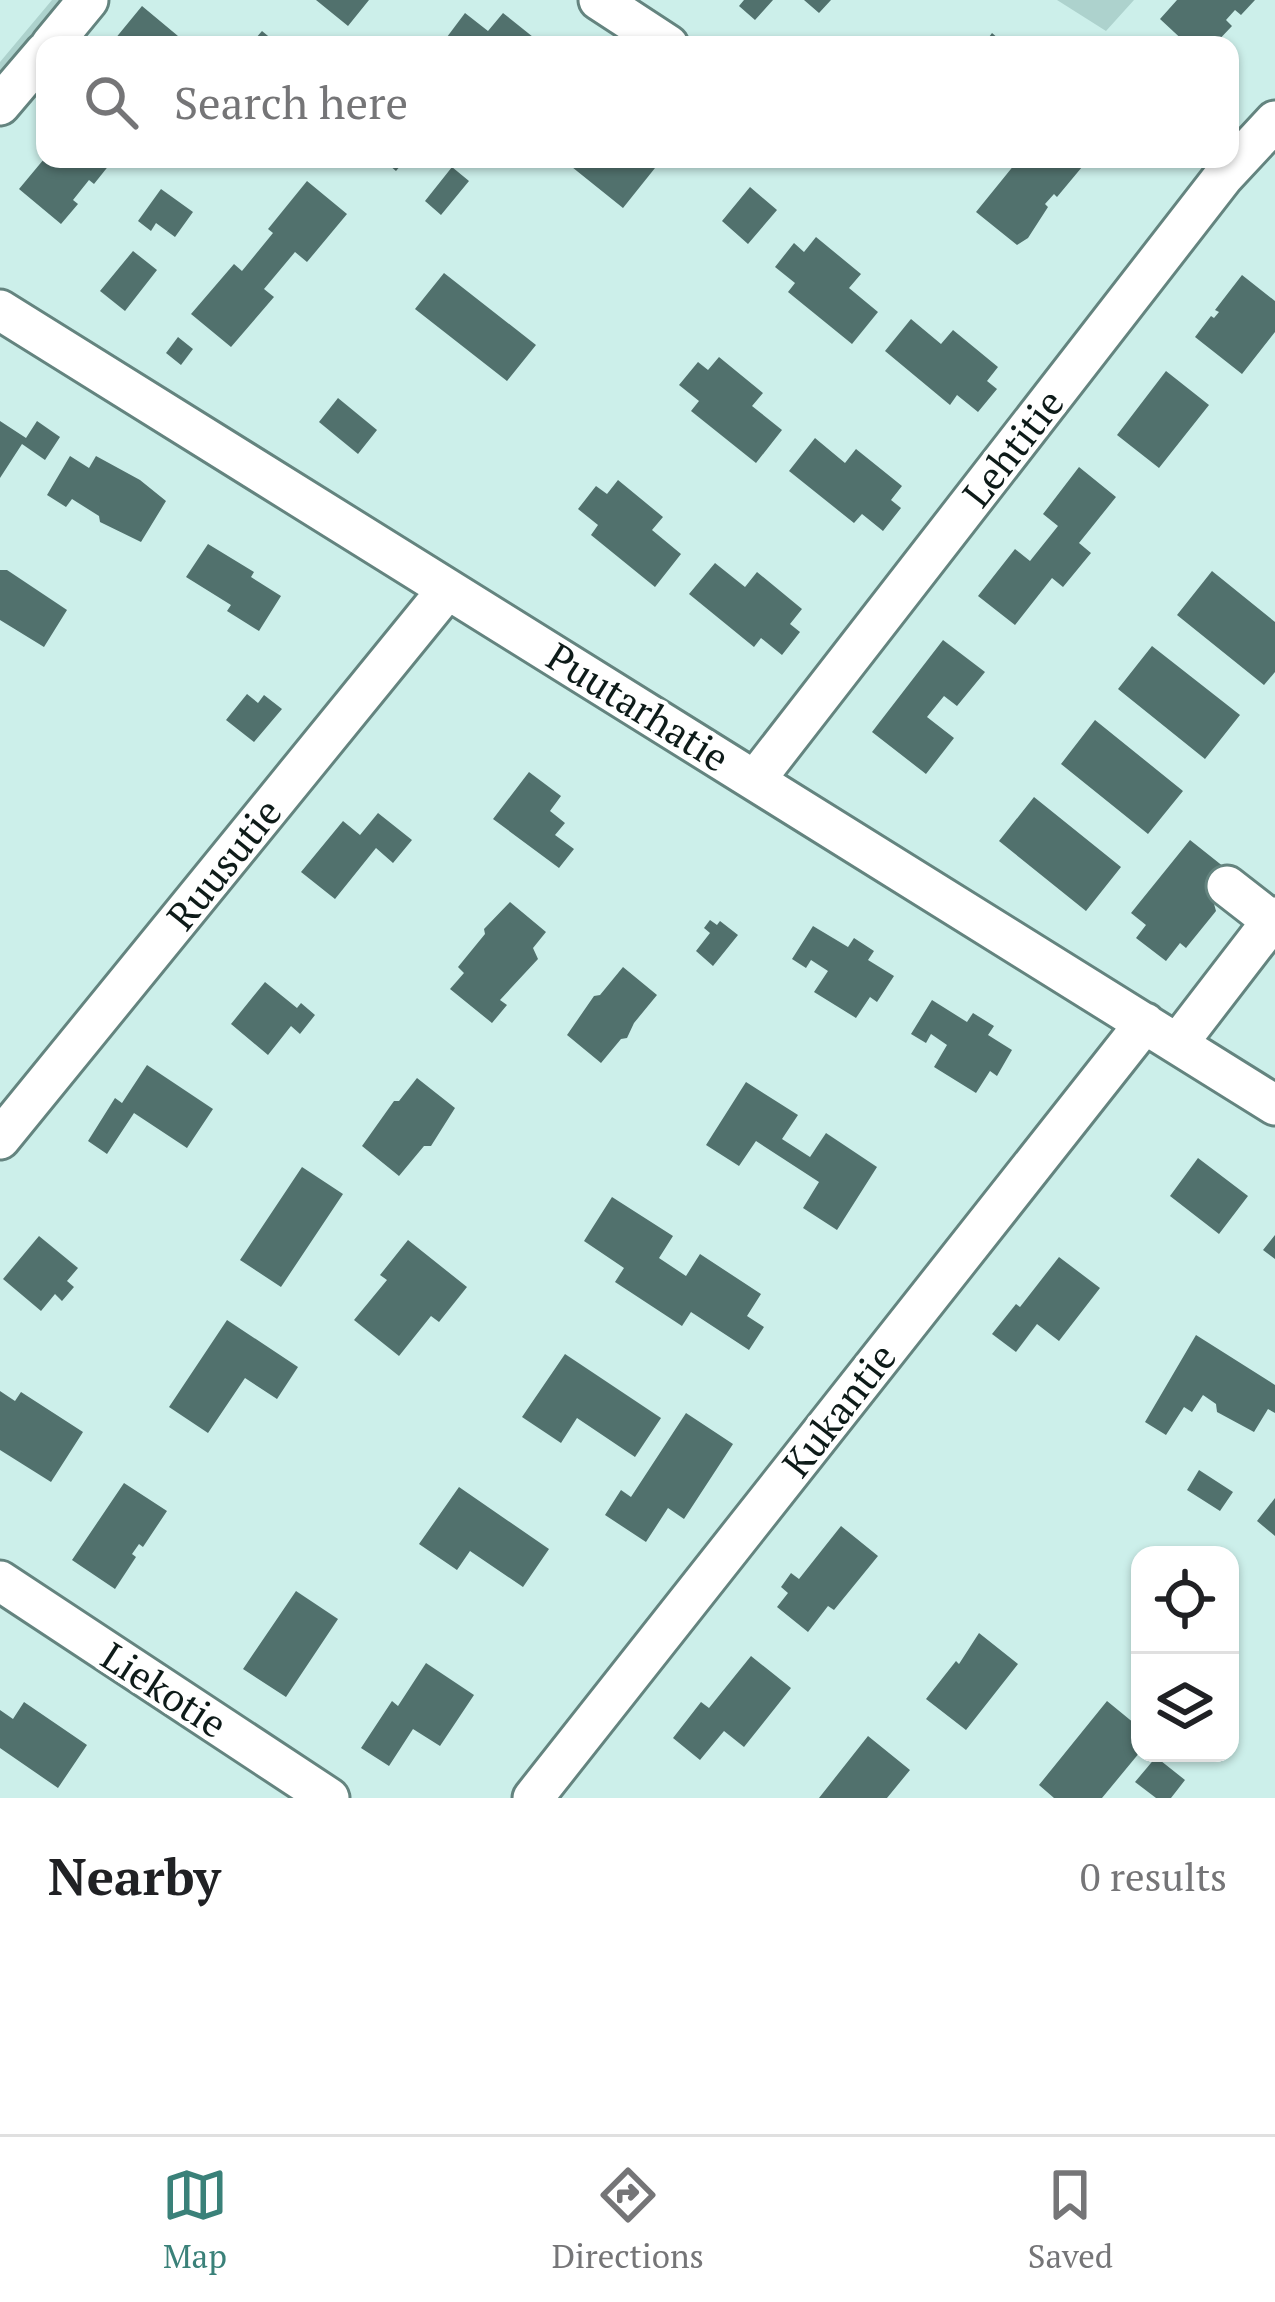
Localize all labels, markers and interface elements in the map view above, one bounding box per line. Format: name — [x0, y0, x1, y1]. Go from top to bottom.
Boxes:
search box — [36, 36, 1239, 168]
icon: search — [78, 69, 144, 135]
text: Search here — [174, 72, 408, 132]
street label: Lehtitie — [950, 378, 1075, 517]
street label: Puutarhatie — [538, 630, 739, 783]
street label: Ruusutie — [154, 787, 292, 940]
street label: Kukantie — [770, 1332, 907, 1487]
map controls — [1131, 1546, 1239, 1762]
button: locate — [1131, 1546, 1239, 1654]
street label: Liekotie — [92, 1629, 237, 1749]
button: layers — [1131, 1654, 1239, 1762]
text: Nearby — [48, 1842, 221, 1910]
text: 0 results — [1080, 1850, 1227, 1902]
tab: Map — [162, 2162, 228, 2277]
tab: Directions — [552, 2162, 704, 2277]
tab: Saved — [1028, 2162, 1113, 2277]

